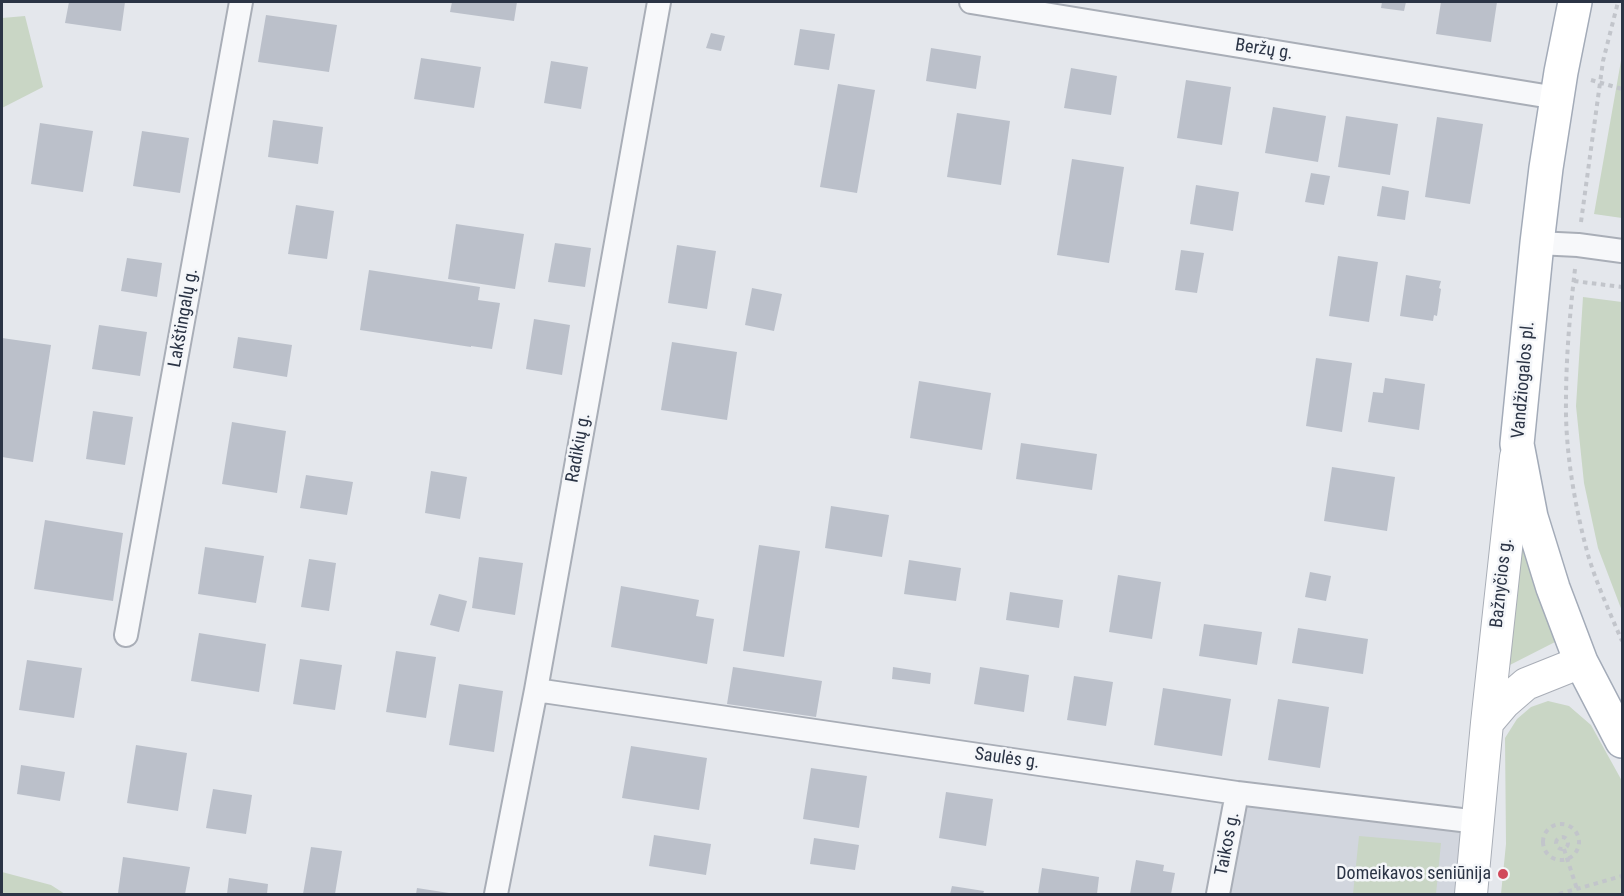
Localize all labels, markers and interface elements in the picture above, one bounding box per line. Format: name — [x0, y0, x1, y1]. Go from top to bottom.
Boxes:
street label: Beržų g. — [1234, 35, 1294, 65]
street label: Lakštingalų g. — [165, 267, 203, 369]
street label: Vandžiogalos pl. — [1508, 320, 1540, 440]
street label: Radikių g. — [562, 412, 596, 484]
street label: Bažnyčios g. — [1487, 537, 1517, 629]
street label: Saulės g. — [973, 744, 1041, 774]
street label: Taikos g. — [1211, 810, 1245, 878]
place label: Domeikavos seniūnija — [1336, 863, 1491, 885]
marker: Domeikavos seniūnija — [1496, 867, 1510, 881]

